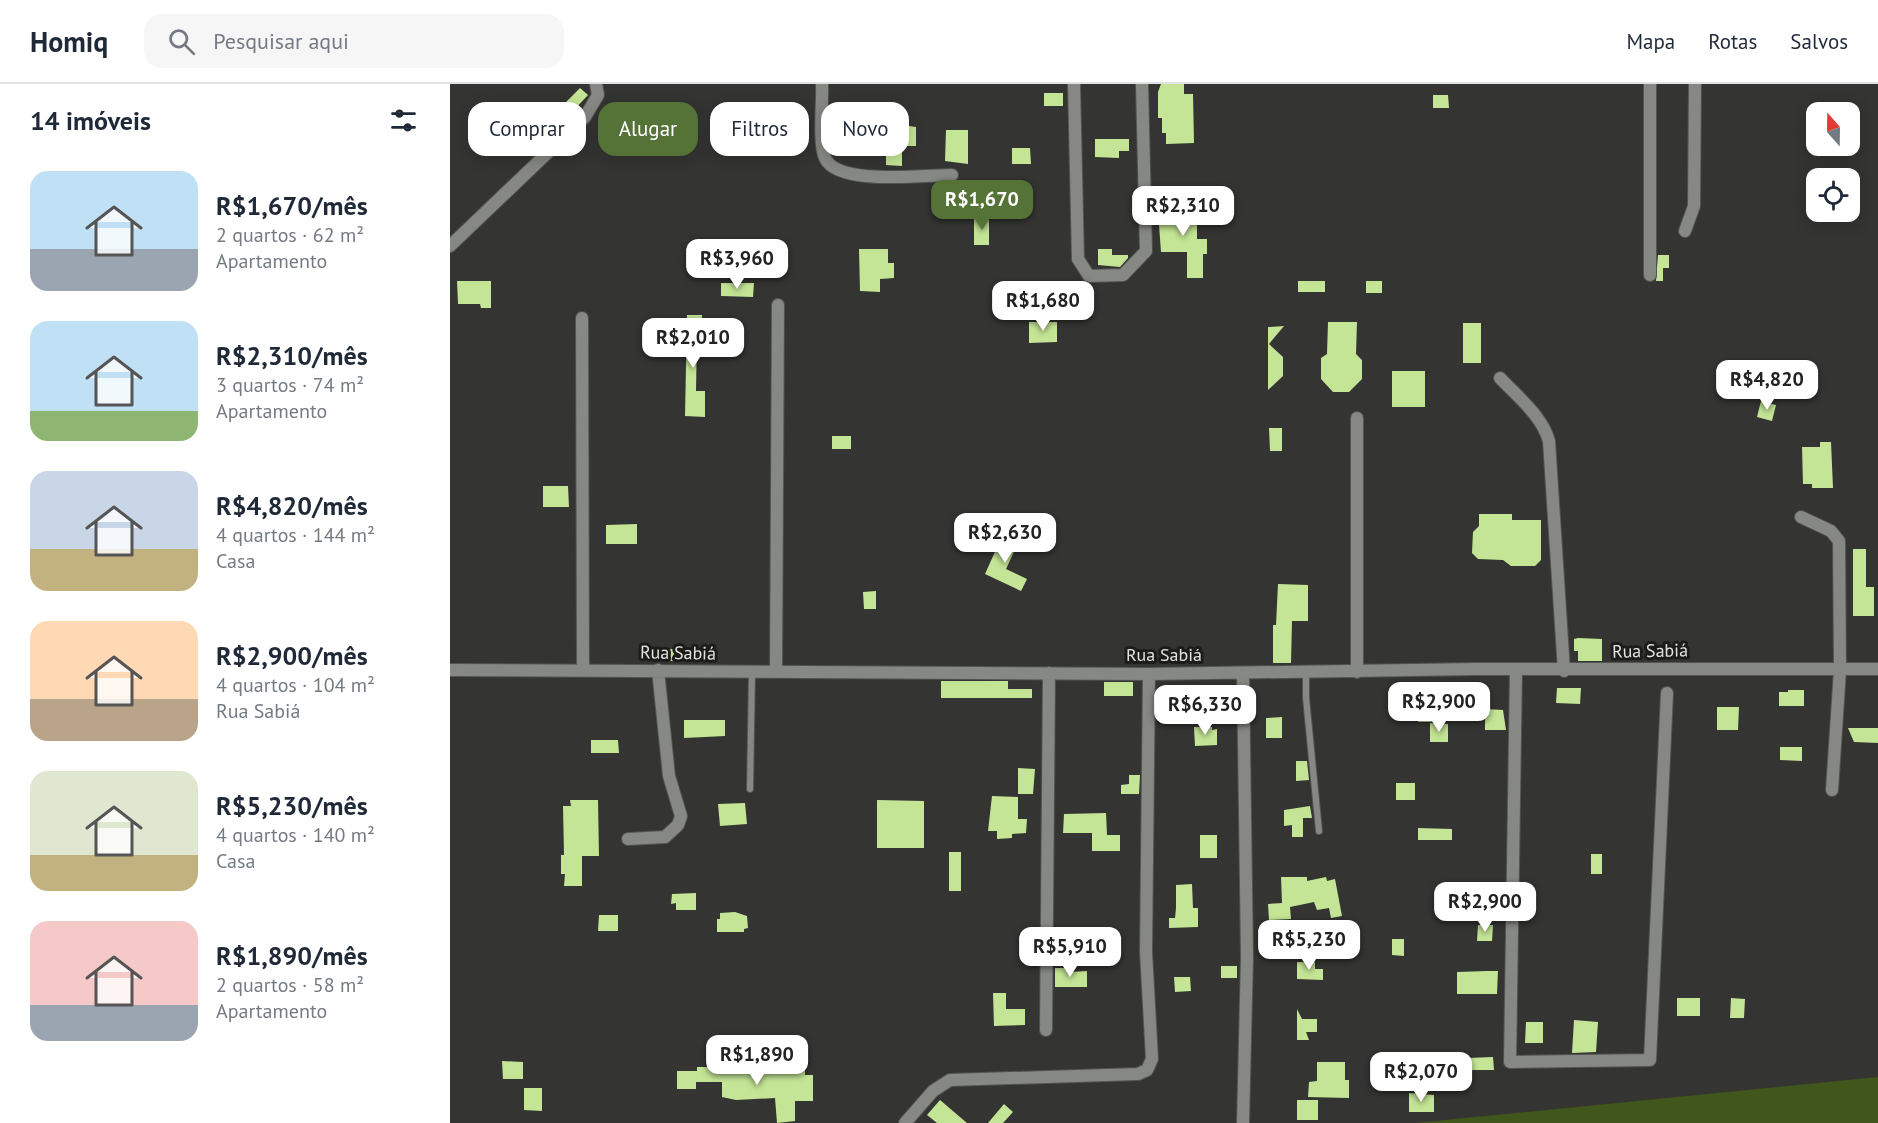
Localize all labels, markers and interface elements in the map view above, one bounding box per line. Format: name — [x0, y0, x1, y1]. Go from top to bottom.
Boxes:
search box — [144, 14, 564, 68]
text: Homiq — [30, 23, 108, 60]
icon: search — [165, 25, 198, 58]
text: Pesquisar aqui — [213, 27, 349, 55]
text: Mapa — [1626, 28, 1675, 55]
text: Rotas — [1708, 28, 1757, 55]
text: Salvos — [1790, 28, 1848, 55]
chip: Comprar — [468, 102, 586, 156]
chip: Alugar — [598, 102, 698, 156]
chip: Filtros — [710, 102, 809, 156]
chip: Novo — [821, 102, 909, 156]
north arrow — [1806, 102, 1860, 156]
map controls — [1806, 102, 1860, 222]
text: 14 imóveis — [30, 104, 151, 137]
icon: filters — [387, 104, 420, 137]
button: locate — [1806, 168, 1860, 222]
pin: R$1,670 — [927, 180, 1037, 231]
text: R$1,670 — [945, 186, 1019, 212]
pin: R$2,310 — [1128, 186, 1238, 237]
text: R$1,670/mês — [216, 189, 368, 222]
text: R$2,310 — [1146, 192, 1220, 218]
icon: home — [78, 195, 150, 267]
text: 2 quartos · 62 m² — [216, 222, 364, 248]
pin: R$3,960 — [682, 239, 792, 290]
text: R$3,960 — [700, 245, 774, 271]
text: Apartamento — [216, 248, 327, 274]
pin: R$1,680 — [988, 281, 1098, 332]
text: R$1,680 — [1006, 287, 1080, 313]
pin: R$2,010 — [638, 318, 748, 369]
text: R$2,010 — [656, 324, 730, 350]
text: R$2,310/mês — [216, 339, 368, 372]
icon: home — [78, 345, 150, 417]
pin: R$4,820 — [1712, 360, 1822, 411]
text: R$4,820 — [1730, 366, 1804, 392]
text: 3 quartos · 74 m² — [216, 372, 364, 398]
text: Apartamento — [216, 398, 327, 424]
text: R$4,820/mês — [216, 489, 368, 522]
icon: home — [78, 495, 150, 567]
pin: R$2,630 — [950, 513, 1060, 564]
text: R$2,630 — [968, 519, 1042, 545]
text: 4 quartos · 144 m² — [216, 522, 375, 548]
text: Casa — [216, 548, 255, 574]
street label: Rua Sabiá — [1612, 638, 1688, 663]
text: R$2,900/mês — [216, 639, 368, 672]
street label: Rua Sabiá — [640, 640, 716, 665]
street label: Rua Sabiá — [1126, 643, 1202, 666]
icon: home — [78, 645, 150, 717]
text: 4 quartos · 104 m² — [216, 672, 375, 698]
pin: R$2,900 — [1384, 682, 1494, 733]
pin: R$6,330 — [1150, 685, 1260, 736]
text: R$2,900 — [1402, 688, 1476, 714]
text: R$6,330 — [1168, 691, 1242, 717]
text: Rua Sabiá — [216, 698, 300, 724]
text: R$5,230/mês — [216, 789, 368, 822]
icon: home — [78, 795, 150, 867]
text: 4 quartos · 140 m² — [216, 822, 375, 848]
text: Casa — [216, 848, 255, 874]
pin: R$2,900 — [1430, 882, 1540, 933]
text: R$2,900 — [1448, 888, 1522, 914]
pin: R$5,230 — [1254, 920, 1364, 971]
text: R$5,230 — [1272, 926, 1346, 952]
pin: R$5,910 — [1015, 927, 1125, 978]
text: R$5,910 — [1033, 933, 1107, 959]
text: R$1,890/mês — [216, 939, 368, 972]
icon: home — [78, 945, 150, 1017]
text: 2 quartos · 58 m² — [216, 972, 364, 998]
text: Apartamento — [216, 998, 327, 1024]
pin: R$1,890 — [702, 1035, 812, 1086]
text: R$1,890 — [720, 1041, 794, 1067]
pin: R$2,070 — [1366, 1052, 1476, 1103]
text: R$2,070 — [1384, 1058, 1458, 1084]

